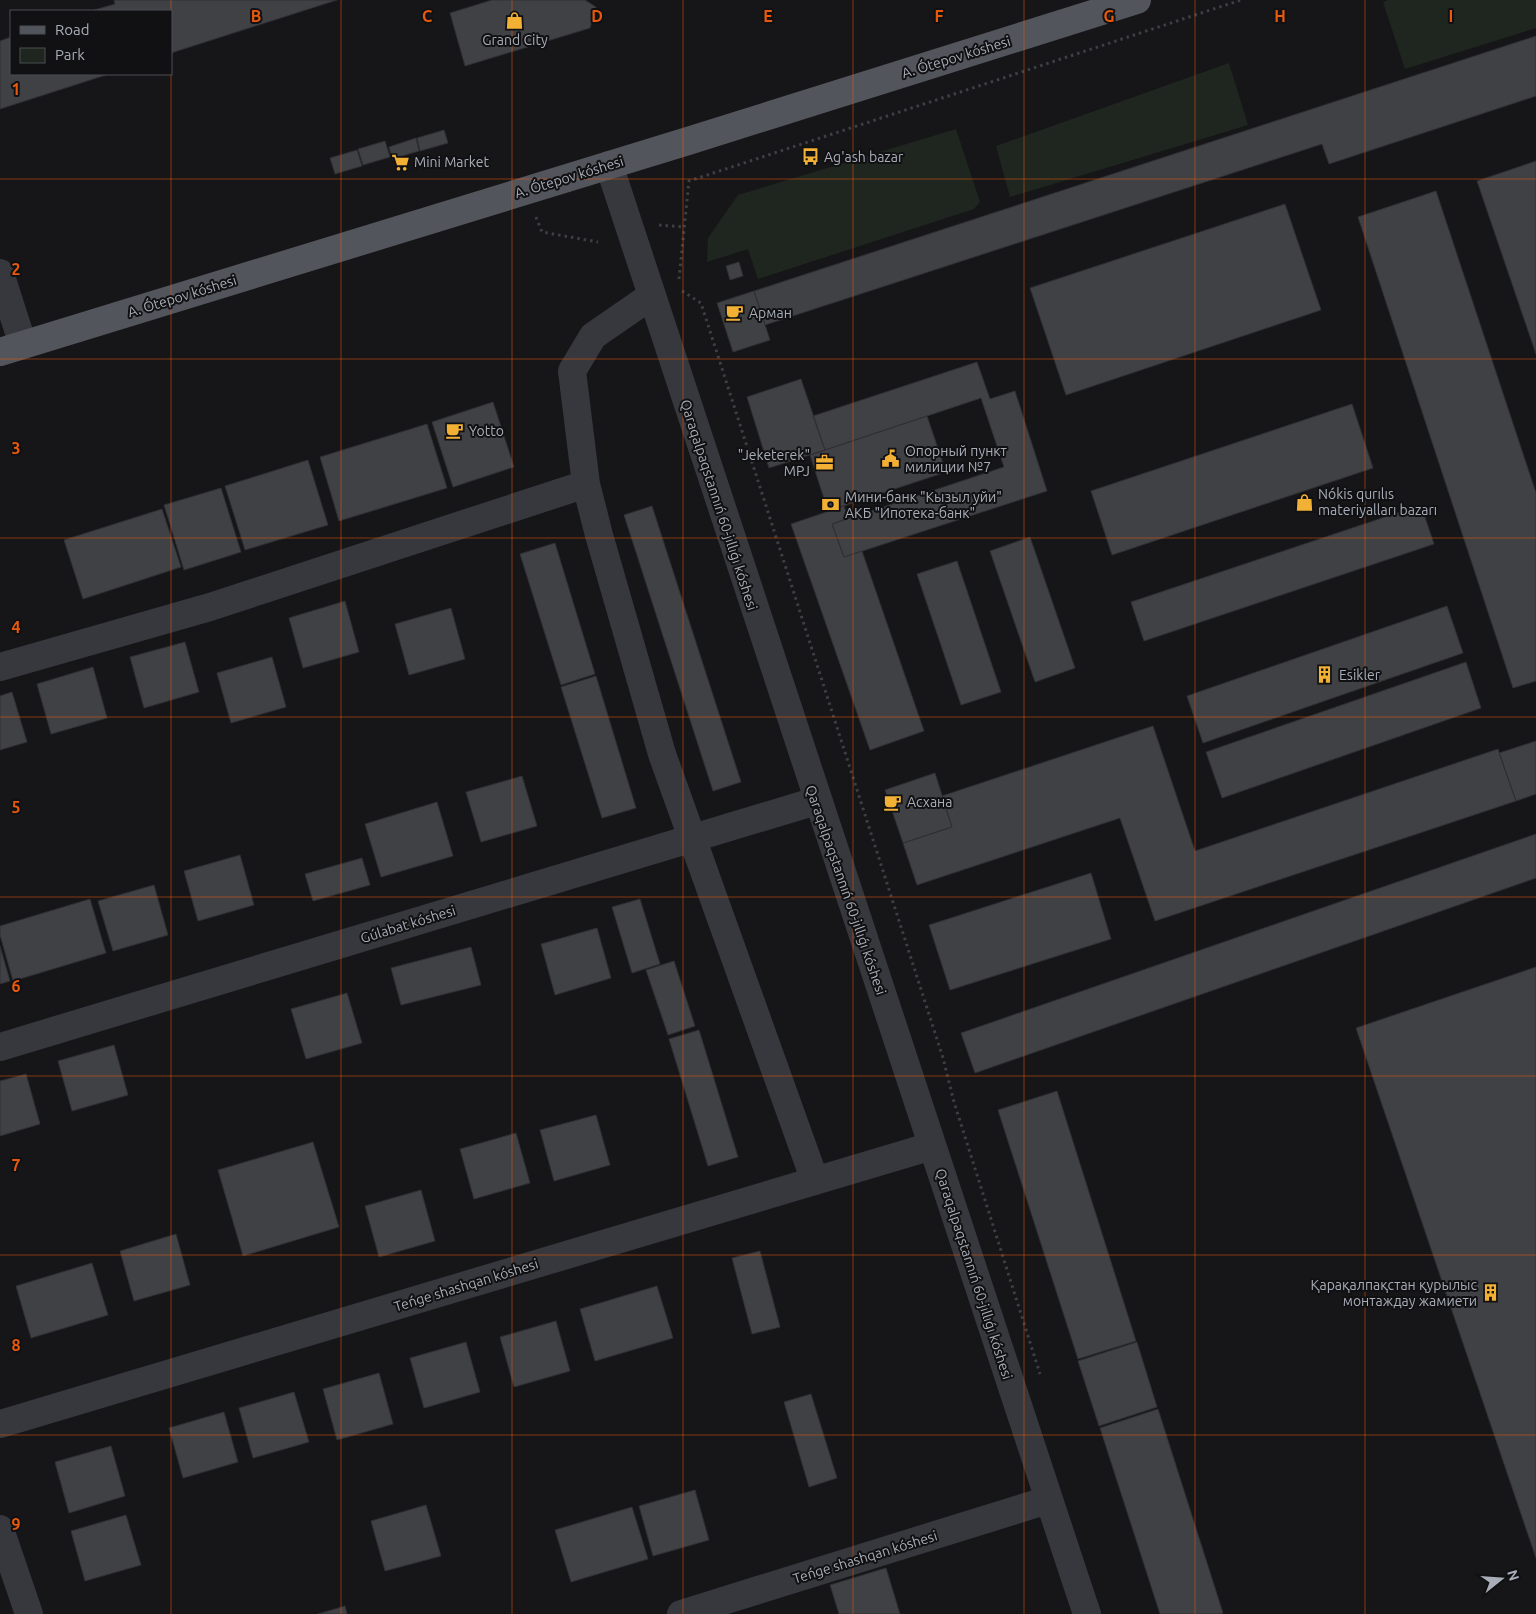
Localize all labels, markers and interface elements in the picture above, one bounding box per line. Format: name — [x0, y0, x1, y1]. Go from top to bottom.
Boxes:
text: B — [251, 7, 261, 25]
text: C — [422, 7, 432, 25]
text: D — [591, 7, 603, 25]
text: E — [763, 7, 773, 25]
text: F — [935, 7, 944, 25]
text: G — [1103, 7, 1115, 25]
text: H — [1274, 7, 1286, 25]
text: I — [1449, 7, 1453, 25]
legend — [10, 10, 172, 75]
shop icon: Grand City — [505, 10, 525, 30]
text: Road — [55, 21, 90, 38]
place label: Grand City — [482, 32, 548, 48]
street label: A. Ótepov kóshesi — [899, 32, 1012, 81]
text: Park — [55, 46, 85, 63]
text: 1 — [11, 80, 21, 98]
bus stop icon: Ag'ash bazar — [800, 147, 820, 167]
place label: Ag'ash bazar — [824, 149, 904, 165]
supermarket icon: Mini Market — [390, 152, 410, 172]
street label: A. Ótepov kóshesi — [512, 152, 625, 201]
place label: Mini Market — [414, 154, 489, 170]
text: 2 — [11, 260, 21, 278]
street label: A. Ótepov kóshesi — [125, 271, 238, 320]
cafe icon: Арман — [725, 303, 745, 323]
place label: Арман — [749, 305, 792, 321]
street label: Qaraqalpaqstannıń 60-jıllıǵı kóshesi — [677, 398, 761, 612]
cafe icon: Yotto — [445, 421, 465, 441]
place label: Yotto — [469, 423, 504, 439]
text: 3 — [11, 439, 21, 457]
place label: Опорный пункт милиции №7 — [905, 443, 1007, 475]
place label: "Jeketerek" MPJ — [738, 447, 810, 479]
public building icon: Опорный пункт милиции №7 — [881, 449, 901, 469]
office icon: "Jeketerek" MPJ — [814, 453, 834, 473]
place label: Nókis qurılıs materiyalları bazarı — [1318, 486, 1437, 518]
place label: Мини-банк "Кызыл уйи" АКБ "Ипотека-банк" — [845, 489, 1002, 521]
shop icon: Nókis qurılıs materiyalları bazarı — [1294, 492, 1314, 512]
bank icon: Мини-банк "Кызыл уйи" АКБ "Ипотека-банк" — [821, 495, 841, 515]
text: 4 — [11, 618, 21, 636]
building icon: Esikler — [1315, 665, 1335, 685]
place label: Esikler — [1339, 667, 1381, 683]
street label: Qaraqalpaqstannıń 60-jıllıǵı kóshesi — [802, 783, 890, 997]
cafe icon: Асхана — [883, 792, 903, 812]
place label: Асхана — [907, 794, 952, 810]
text: 5 — [11, 798, 21, 816]
street label: Gúlabat kóshesi — [359, 902, 457, 946]
text: 6 — [11, 977, 21, 995]
text: 7 — [11, 1156, 21, 1174]
street label: Qaraqalpaqstannıń 60-jıllıǵı kóshesi — [932, 1167, 1016, 1381]
street label: Teńge shashqan kóshesi — [392, 1255, 540, 1315]
place label: Қарақалпақстан қурылыс монтаждау жамиети — [1310, 1277, 1477, 1309]
building icon: Қарақалпақстан қурылыс монтаждау жамиети — [1481, 1283, 1501, 1303]
text: 8 — [11, 1336, 21, 1354]
text: 9 — [11, 1515, 21, 1533]
street label: Teńge shashqan kóshesi — [791, 1527, 939, 1587]
north arrow — [1476, 1554, 1526, 1604]
text: N — [1504, 1568, 1523, 1583]

